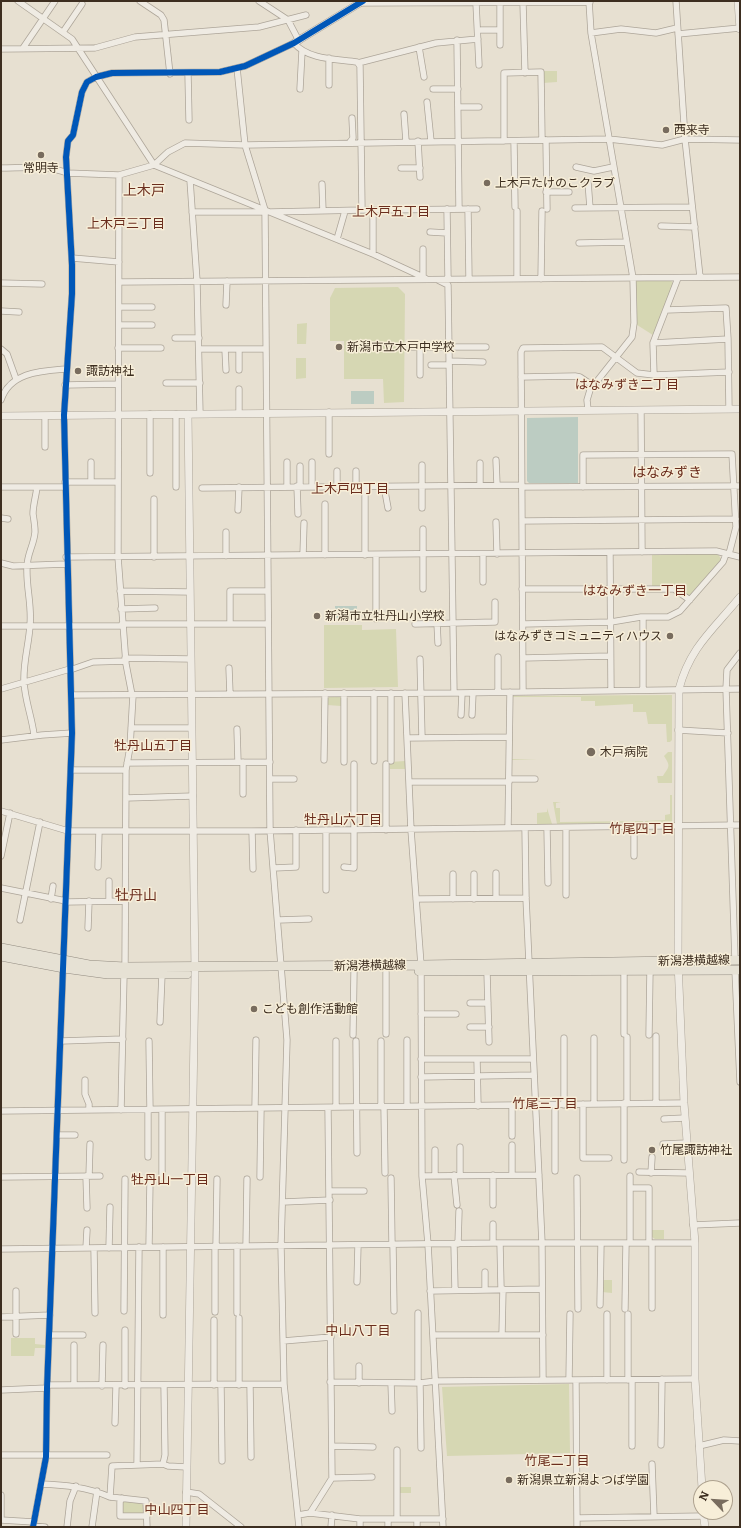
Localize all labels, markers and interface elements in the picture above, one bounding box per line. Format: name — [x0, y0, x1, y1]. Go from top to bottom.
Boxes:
place label: 西来寺 — [674, 123, 710, 137]
marker: 西来寺 — [661, 125, 671, 135]
marker: 常明寺 — [36, 150, 46, 160]
place label: 常明寺 — [23, 161, 59, 175]
place label: 上木戸たけのこクラブ — [495, 176, 615, 190]
marker: 上木戸たけのこクラブ — [482, 178, 492, 188]
district label: 上木戸 — [123, 183, 165, 199]
district label: 上木戸五丁目 — [352, 204, 430, 220]
district label: 上木戸三丁目 — [87, 216, 165, 232]
place label: 新潟市立木戸中学校 — [347, 340, 455, 354]
marker: 新潟市立木戸中学校 — [334, 342, 344, 352]
place label: 諏訪神社 — [86, 364, 134, 378]
marker: 諏訪神社 — [73, 366, 83, 376]
district label: はなみずき二丁目 — [575, 377, 679, 393]
district label: はなみずき — [632, 465, 702, 481]
district label: 上木戸四丁目 — [311, 481, 389, 497]
district label: はなみずき一丁目 — [583, 583, 687, 599]
place label: 新潟市立牡丹山小学校 — [325, 609, 445, 623]
marker: 新潟市立牡丹山小学校 — [312, 611, 322, 621]
place label: はなみずきコミュニティハウス — [494, 629, 662, 643]
marker: はなみずきコミュニティハウス — [665, 631, 675, 641]
district label: 牡丹山五丁目 — [114, 738, 192, 754]
place label: 木戸病院 — [600, 745, 648, 759]
marker: 木戸病院 — [585, 746, 597, 758]
district label: 牡丹山六丁目 — [304, 812, 382, 828]
district label: 竹尾四丁目 — [610, 821, 674, 837]
district label: 牡丹山 — [115, 888, 157, 904]
street label: 新潟港横越線 — [658, 953, 730, 969]
street label: 新潟港横越線 — [334, 958, 406, 974]
place label: こども創作活動館 — [262, 1002, 358, 1016]
marker: こども創作活動館 — [249, 1004, 259, 1014]
district label: 竹尾三丁目 — [513, 1096, 577, 1112]
place label: 竹尾諏訪神社 — [660, 1143, 732, 1157]
marker: 竹尾諏訪神社 — [647, 1145, 657, 1155]
district label: 牡丹山一丁目 — [131, 1172, 209, 1188]
district label: 中山八丁目 — [326, 1323, 390, 1339]
district label: 竹尾二丁目 — [525, 1453, 589, 1469]
place label: 新潟県立新潟よつば学園 — [517, 1473, 649, 1487]
marker: 新潟県立新潟よつば学園 — [504, 1475, 514, 1485]
north arrow — [693, 1480, 733, 1520]
text: N — [694, 1488, 712, 1503]
district label: 中山四丁目 — [145, 1502, 209, 1518]

